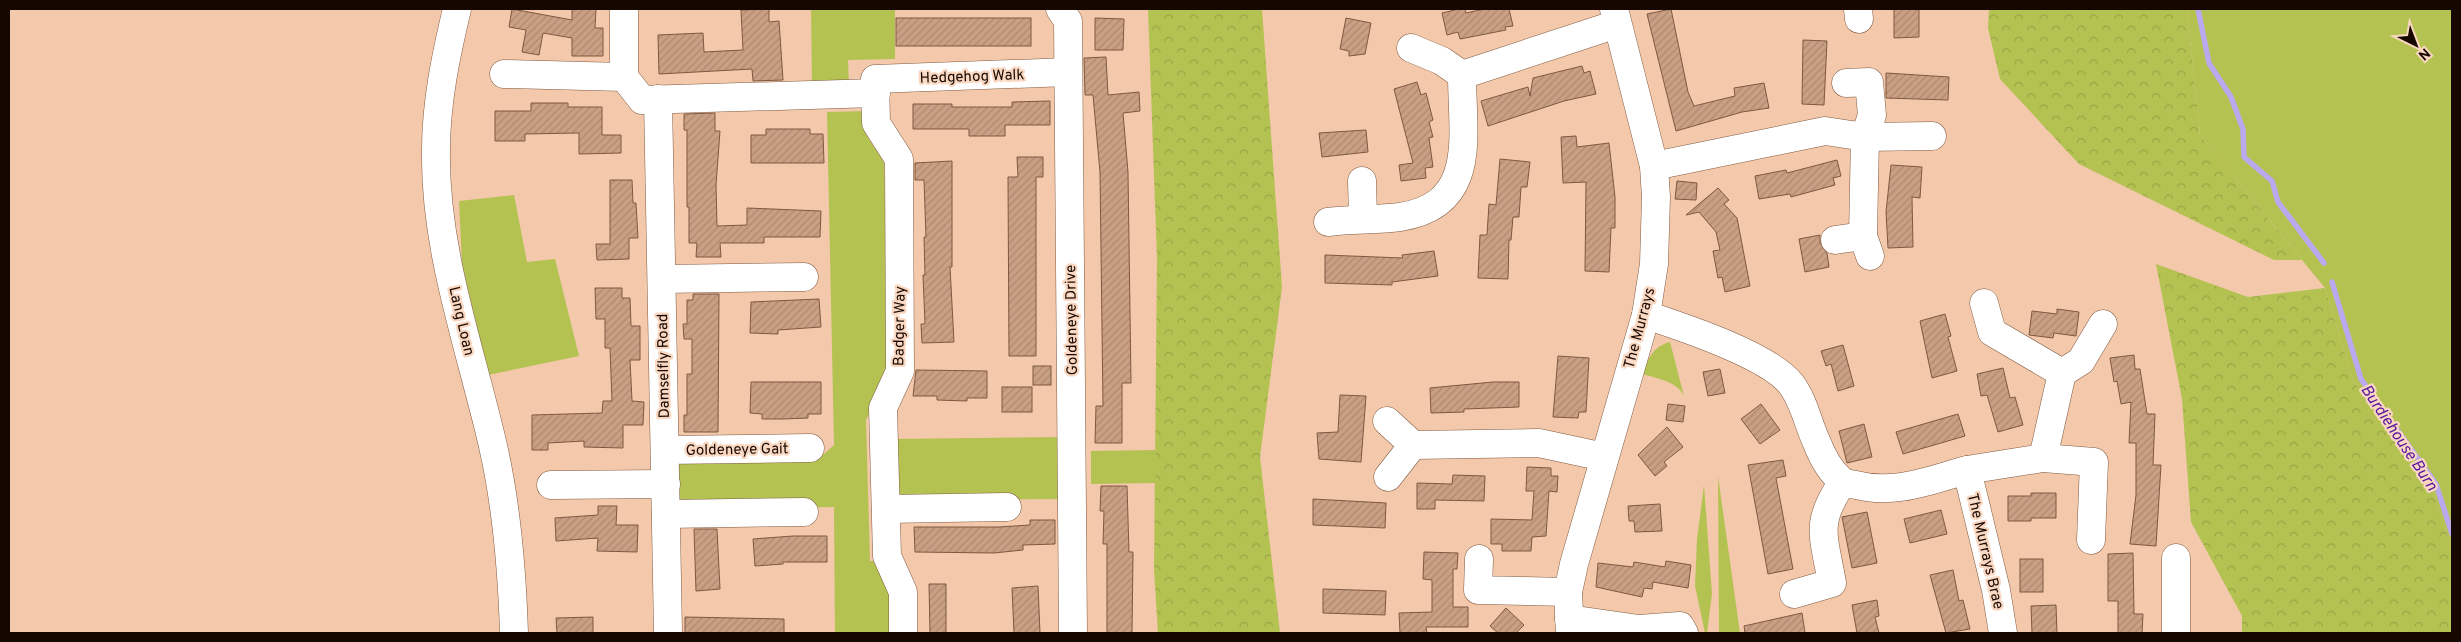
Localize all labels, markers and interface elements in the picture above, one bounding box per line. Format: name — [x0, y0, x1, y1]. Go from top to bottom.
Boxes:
north arrow — [2391, 20, 2441, 70]
text: N — [2414, 44, 2433, 63]
street label: Hedgehog Walk — [919, 66, 1025, 89]
street label: Goldeneye Drive — [1062, 264, 1083, 375]
street label: Lang Loan — [443, 285, 478, 358]
street label: Badger Way — [890, 286, 911, 366]
street label: The Murrays — [1620, 286, 1660, 371]
street label: Damselfly Road — [654, 313, 675, 419]
water label: Burdiehouse Burn — [2355, 381, 2441, 495]
street label: Goldeneye Gait — [685, 440, 789, 461]
street label: The Murrays Brae — [1962, 491, 2007, 611]

